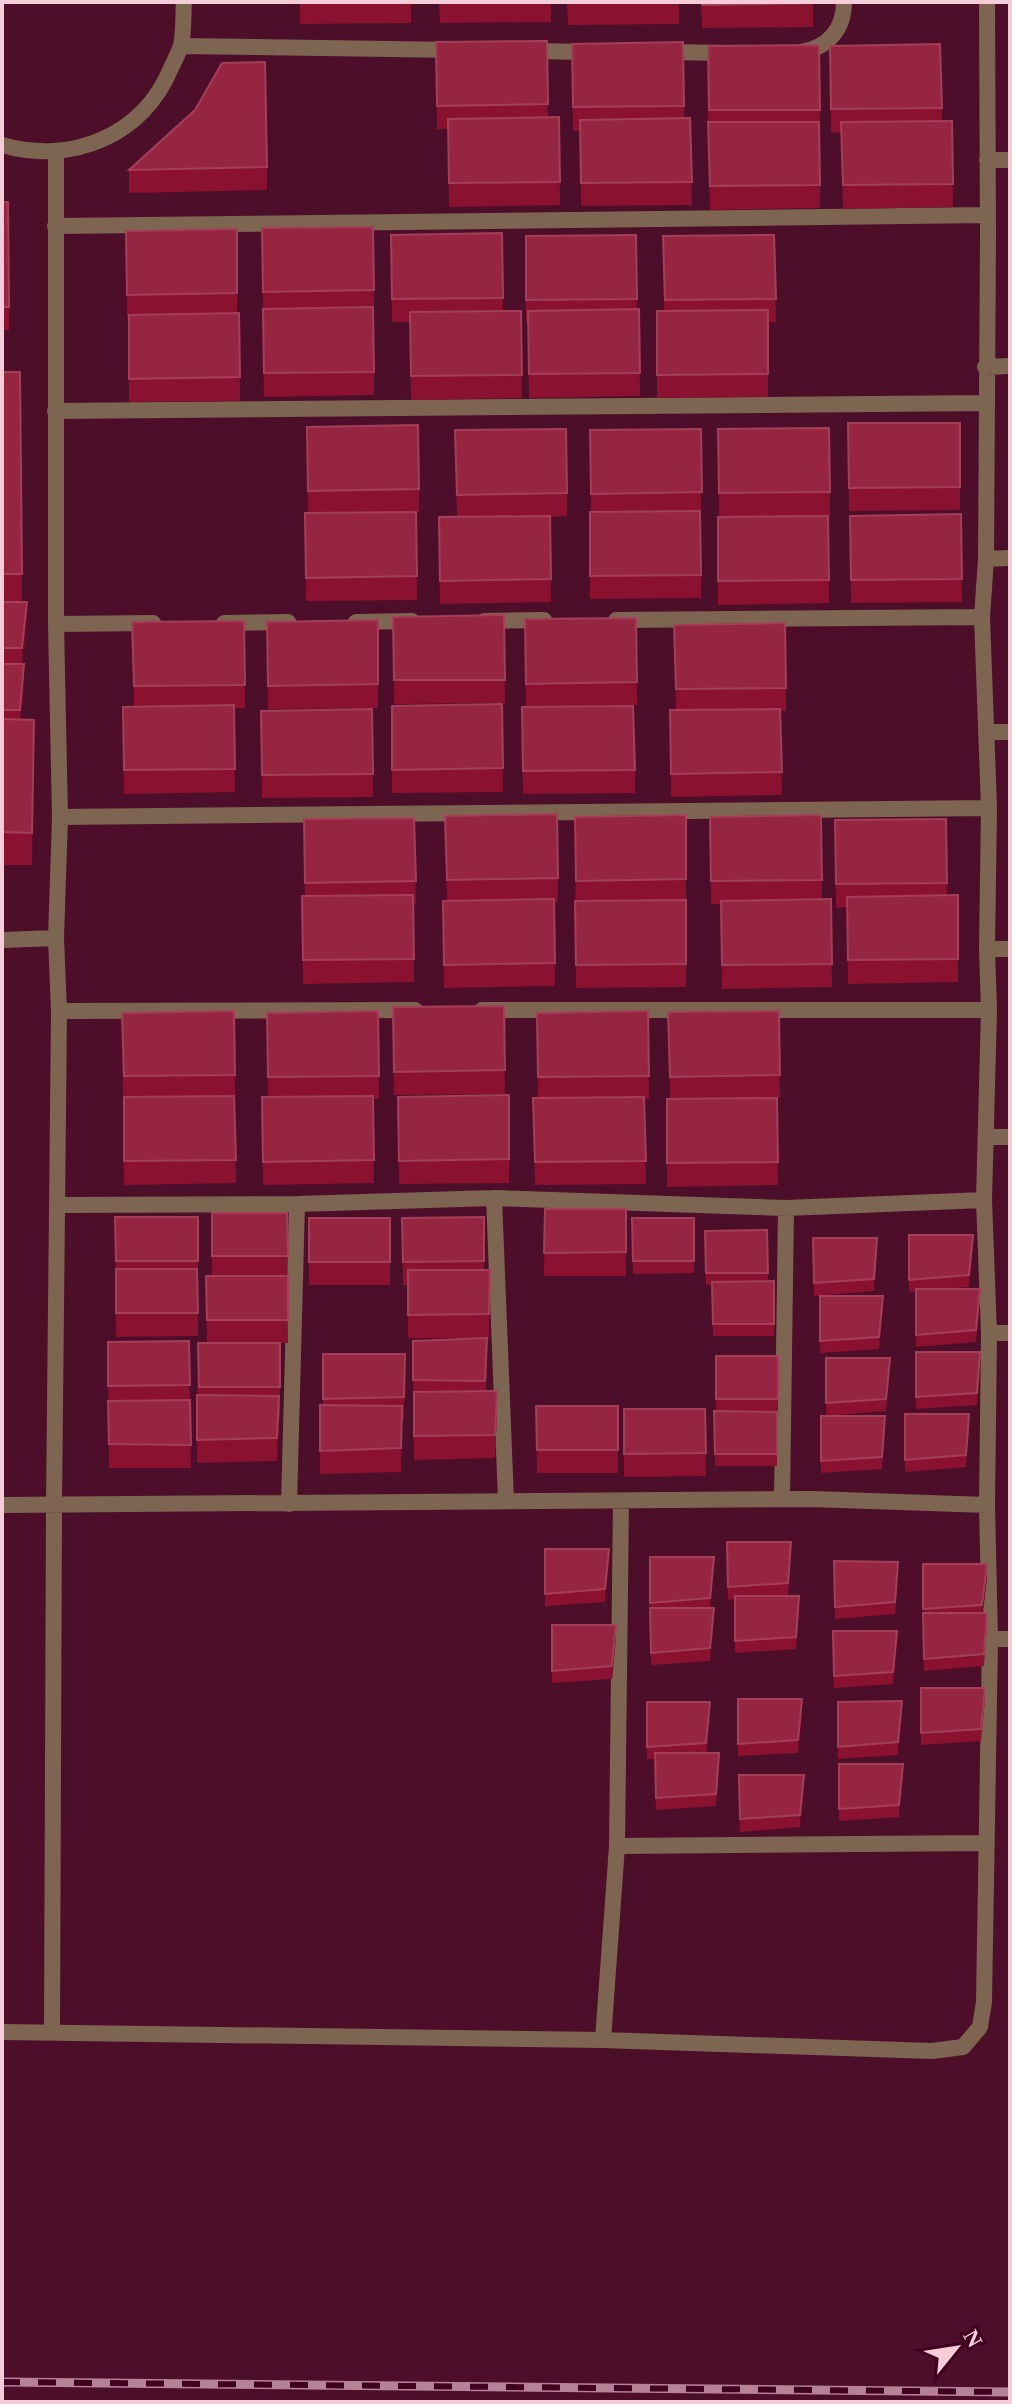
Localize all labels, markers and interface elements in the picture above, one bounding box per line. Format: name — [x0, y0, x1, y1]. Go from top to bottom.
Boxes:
north arrow — [916, 2308, 996, 2388]
text: N — [958, 2325, 988, 2351]

